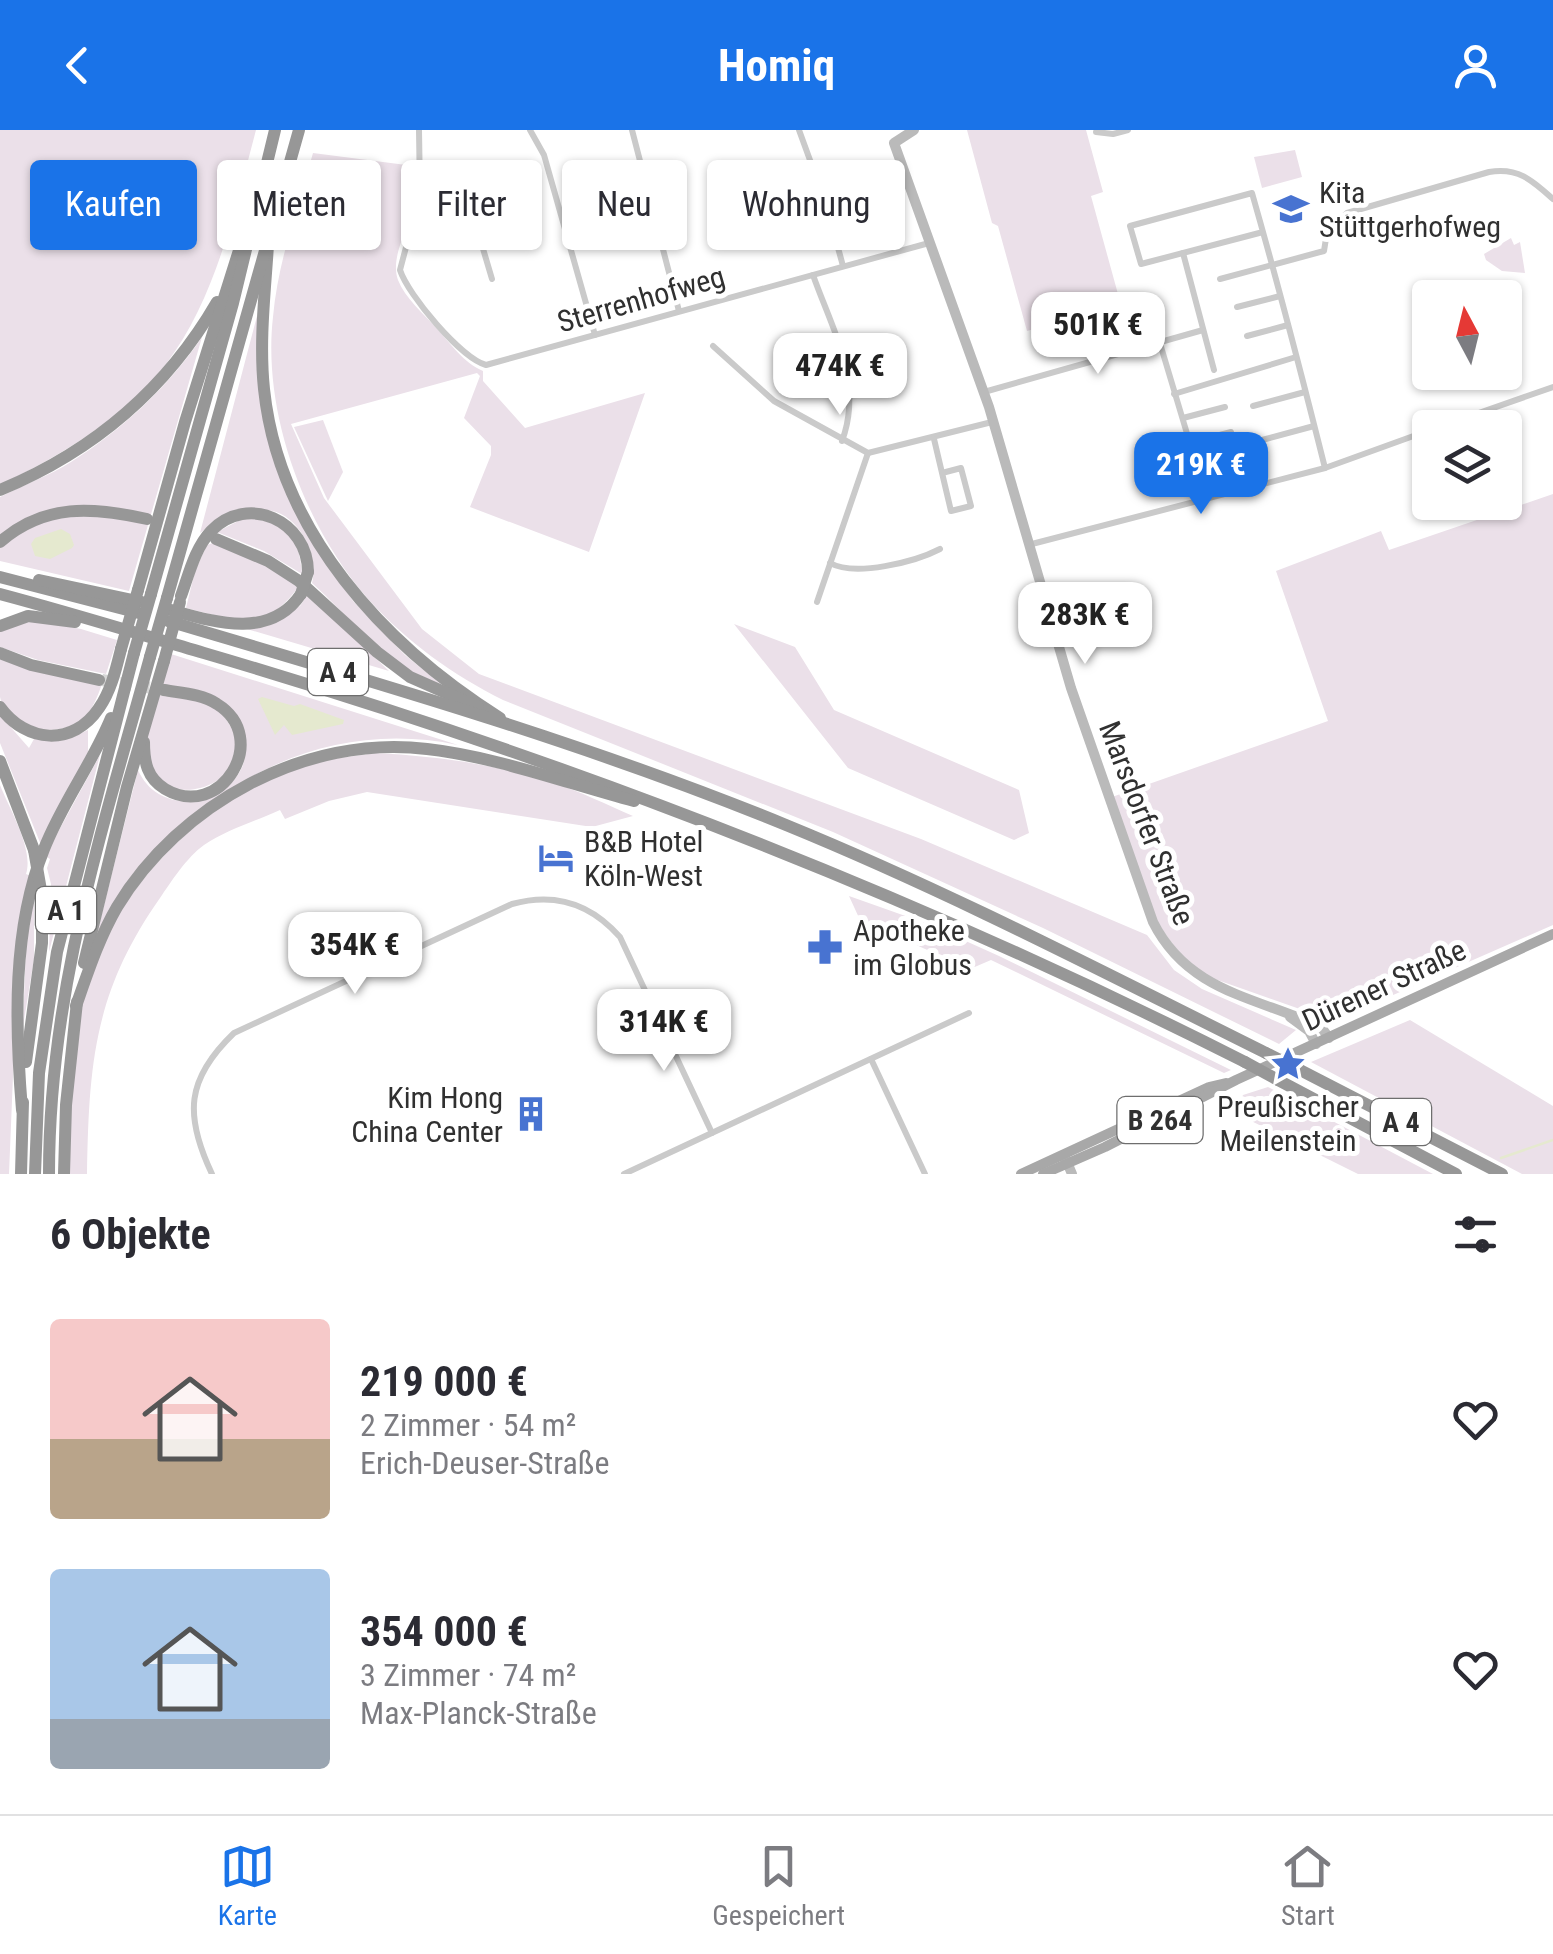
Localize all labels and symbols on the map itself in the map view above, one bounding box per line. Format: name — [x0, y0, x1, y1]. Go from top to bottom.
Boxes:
place label: Kita Stüttgerhofweg — [1319, 175, 1501, 244]
school or university icon: Kita Stüttgerhofweg — [1272, 190, 1310, 228]
street label: Sterrenhofweg — [553, 258, 729, 340]
north arrow — [1412, 280, 1522, 390]
pin: 501K € — [1017, 292, 1179, 377]
pin: 474K € — [759, 333, 921, 418]
pin: 219K € — [1120, 432, 1282, 517]
pin: 283K € — [1004, 582, 1166, 667]
road number: A 4 — [308, 649, 368, 695]
street label: Marsdorfer Straße — [1092, 716, 1202, 930]
place label: B&B Hotel Köln-West — [584, 824, 703, 893]
hotel icon: B&B Hotel Köln-West — [537, 839, 575, 877]
road number: A 1 — [36, 887, 96, 933]
pin: 354K € — [274, 912, 436, 997]
place label: Apotheke im Globus — [853, 913, 972, 982]
pharmacy icon: Apotheke im Globus — [806, 928, 844, 966]
street label: Dürener Straße — [1297, 932, 1471, 1038]
pin: 314K € — [583, 989, 745, 1074]
place icon: Preußischer Meilenstein — [1269, 1045, 1307, 1083]
place label: Kim Hong China Center — [351, 1080, 503, 1149]
place label: Preußischer Meilenstein — [1217, 1089, 1359, 1158]
building icon: Kim Hong China Center — [512, 1095, 550, 1133]
road number: B 264 — [1118, 1097, 1202, 1143]
road number: A 4 — [1371, 1099, 1431, 1145]

